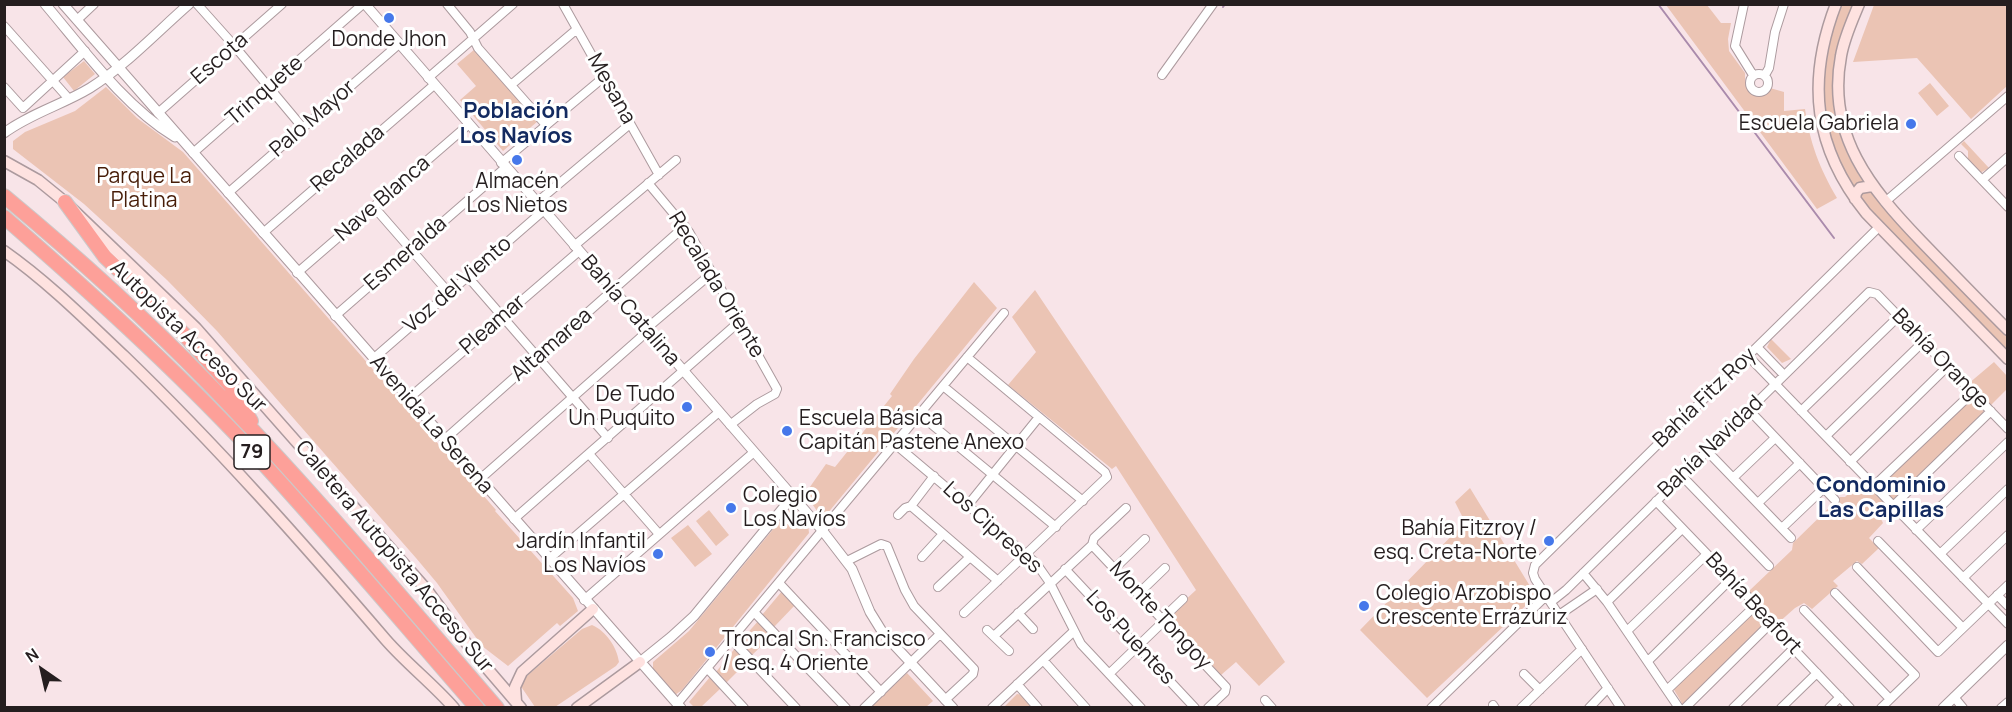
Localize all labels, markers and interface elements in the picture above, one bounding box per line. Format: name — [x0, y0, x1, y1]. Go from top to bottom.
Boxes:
marker: Donde Jhon — [382, 11, 396, 25]
place label: Donde Jhon — [332, 27, 446, 53]
street label: Escota — [187, 28, 253, 90]
street label: Mesana — [581, 49, 641, 129]
street label: Trinquete — [221, 51, 309, 131]
street label: Palo Mayor — [265, 75, 361, 163]
district label: Población Los Navíos — [460, 99, 572, 150]
place label: Escuela Gabriela — [1739, 111, 1899, 137]
marker: Escuela Gabriela — [1904, 117, 1918, 131]
street label: Recalada — [306, 120, 390, 198]
street label: Nave Blanca — [330, 151, 436, 247]
marker: Almacén Los Nietos — [510, 153, 524, 167]
park label: Parque La Platina — [96, 164, 192, 214]
place label: Almacén Los Nietos — [466, 169, 568, 219]
street label: Recalada Oriente — [662, 207, 770, 363]
street label: Esmeralda — [360, 211, 452, 297]
street label: Voz del Viento — [399, 231, 517, 339]
street label: Bahía Catalina — [575, 250, 685, 372]
street label: Autopista Acceso Sur — [105, 256, 271, 418]
street label: Pleamar — [455, 290, 531, 360]
street label: Altamarea — [506, 303, 598, 387]
street label: Bahía Orange — [1886, 304, 1994, 414]
street label: Bahía Fitz Roy — [1648, 343, 1762, 453]
street label: Avenida La Serena — [364, 350, 498, 500]
place label: De Tudo Un Puquito — [568, 382, 675, 432]
street label: Bahía Navidad — [1654, 391, 1768, 503]
marker: De Tudo Un Puquito — [680, 400, 694, 414]
place label: Escuela Básica Capitán Pastene Anexo — [799, 406, 1024, 456]
marker: Escuela Básica Capitán Pastene Anexo — [780, 424, 794, 438]
road number: 79 — [234, 435, 270, 469]
street label: Caletera Autopista Acceso Sur — [290, 436, 498, 678]
district label: Condominio Las Capillas — [1816, 473, 1946, 524]
street label: Los Cipreses — [937, 477, 1047, 579]
place label: Colegio Los Navíos — [743, 483, 846, 533]
marker: Colegio Los Navíos — [724, 501, 738, 515]
place label: Bahía Fitzroy / esq. Creta-Norte — [1374, 516, 1537, 566]
place label: Jardín Infantil Los Navíos — [516, 529, 646, 579]
marker: Bahía Fitzroy / esq. Creta-Norte — [1542, 534, 1556, 548]
marker: Jardín Infantil Los Navíos — [651, 547, 665, 561]
street label: Bahía Beafort — [1700, 548, 1806, 660]
street label: Monte Tongoy — [1104, 557, 1216, 675]
place label: Colegio Arzobispo Crescente Errázuriz — [1376, 581, 1567, 631]
street label: Los Puentes — [1080, 586, 1180, 690]
marker: Colegio Arzobispo Crescente Errázuriz — [1357, 599, 1371, 613]
place label: Troncal Sn. Francisco / esq. 4 Oriente — [722, 627, 926, 677]
north arrow — [12, 640, 72, 700]
text: N — [21, 643, 43, 667]
marker: Troncal Sn. Francisco / esq. 4 Oriente — [703, 645, 717, 659]

